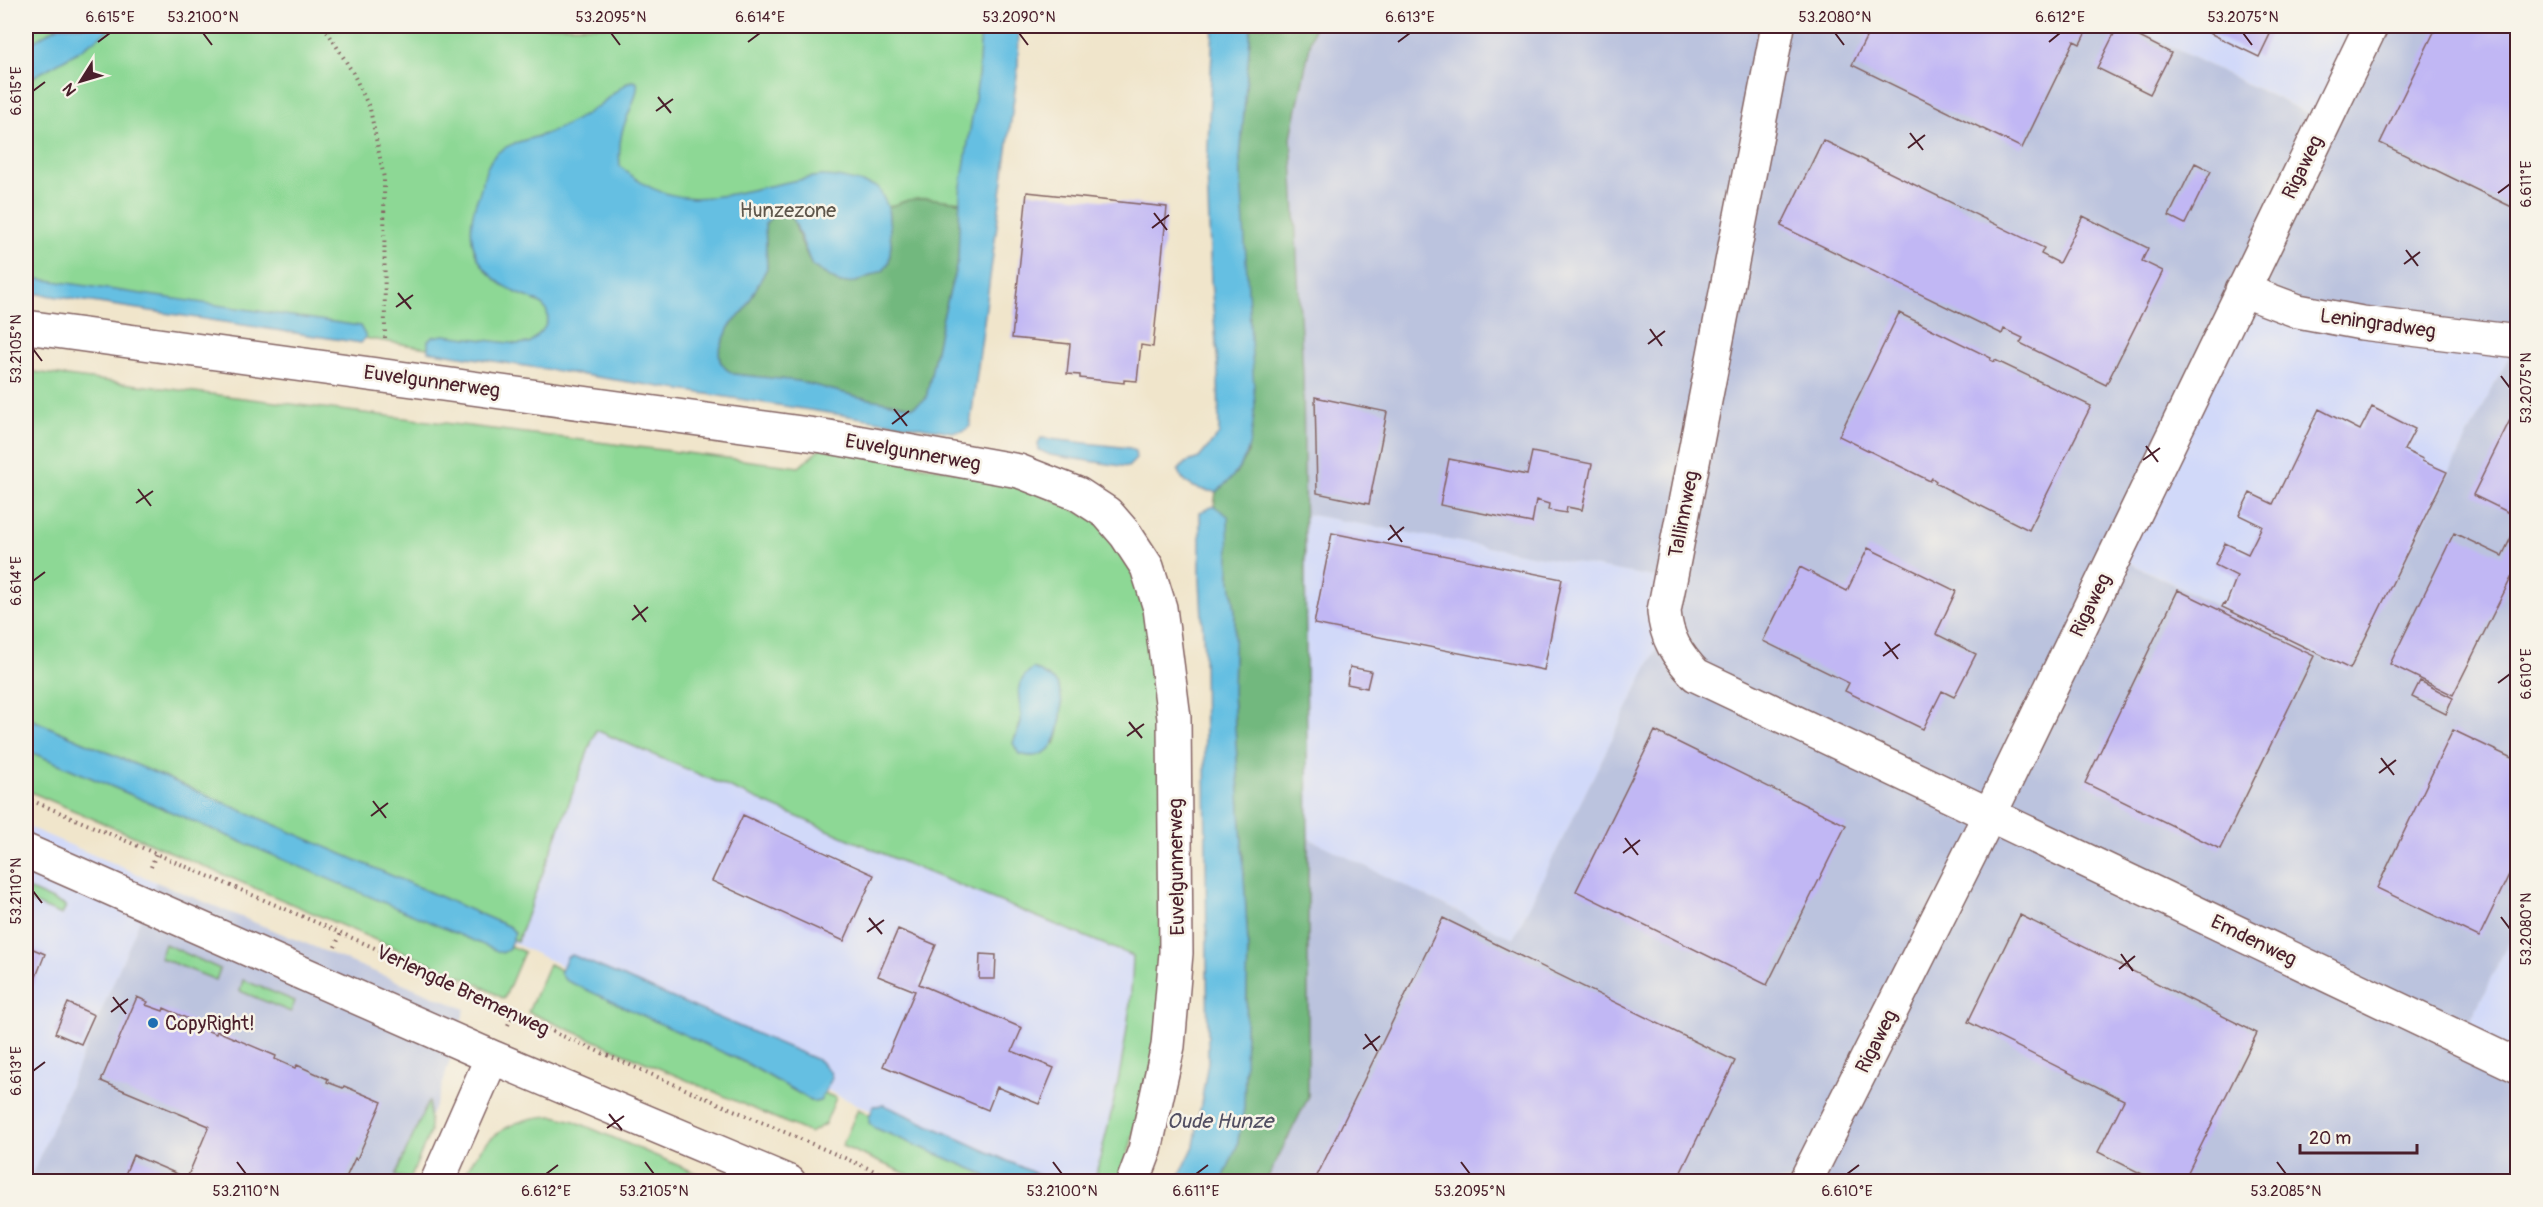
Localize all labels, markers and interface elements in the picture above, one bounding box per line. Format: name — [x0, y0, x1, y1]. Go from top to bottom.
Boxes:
text: 6.615°E — [85, 8, 135, 27]
text: 53.2100°N — [167, 8, 239, 27]
text: 53.2095°N — [576, 8, 646, 27]
text: 6.614°E — [735, 8, 785, 27]
text: 53.2090°N — [982, 8, 1056, 27]
text: 6.613°E — [1385, 8, 1435, 27]
text: 53.2080°N — [1799, 8, 1871, 27]
text: 6.612°E — [2035, 8, 2085, 27]
text: 53.2075°N — [2207, 8, 2279, 27]
north arrow — [51, 51, 111, 111]
text: 6.615°E — [7, 66, 26, 116]
text: N — [58, 79, 81, 100]
street label: Rigaweg — [2276, 131, 2329, 203]
text: 6.611°E — [2517, 160, 2536, 207]
park label: Hunzezone — [740, 198, 836, 223]
street label: Leningradweg — [2319, 303, 2437, 344]
text: 53.2105°N — [7, 314, 26, 384]
text: 53.2075°N — [2517, 352, 2536, 424]
street label: Euvelgunnerweg — [362, 360, 502, 403]
street label: Euvelgunnerweg — [843, 428, 983, 477]
street label: Tallinnweg — [1663, 468, 1704, 560]
text: 6.614°E — [7, 556, 26, 606]
street label: Rigaweg — [2064, 569, 2117, 641]
text: 6.610°E — [2517, 648, 2536, 700]
street label: Euvelgunnerweg — [1163, 798, 1190, 936]
text: 53.2110°N — [7, 858, 26, 924]
text: 53.2080°N — [2517, 893, 2536, 965]
street label: Emdenweg — [2207, 909, 2301, 972]
street label: Verlengde Bremenweg — [372, 939, 553, 1042]
street label: Rigaweg — [1850, 1005, 1903, 1077]
place label: CopyRight! — [165, 1011, 255, 1036]
marker: CopyRight! — [146, 1016, 160, 1030]
text: 6.613°E — [7, 1046, 26, 1096]
water label: Oude Hunze — [1167, 1108, 1276, 1135]
scale bar — [2300, 1117, 2417, 1155]
text: 20 m — [2309, 1127, 2351, 1150]
text: 53.2110°N — [213, 1182, 279, 1201]
text: 6.612°E — [521, 1182, 571, 1201]
text: 53.2105°N — [619, 1182, 689, 1201]
text: 53.2100°N — [1026, 1182, 1098, 1201]
text: 6.611°E — [1173, 1182, 1220, 1201]
text: 53.2095°N — [1435, 1182, 1505, 1201]
text: 6.610°E — [1821, 1182, 1873, 1201]
text: 53.2085°N — [2251, 1182, 2321, 1201]

